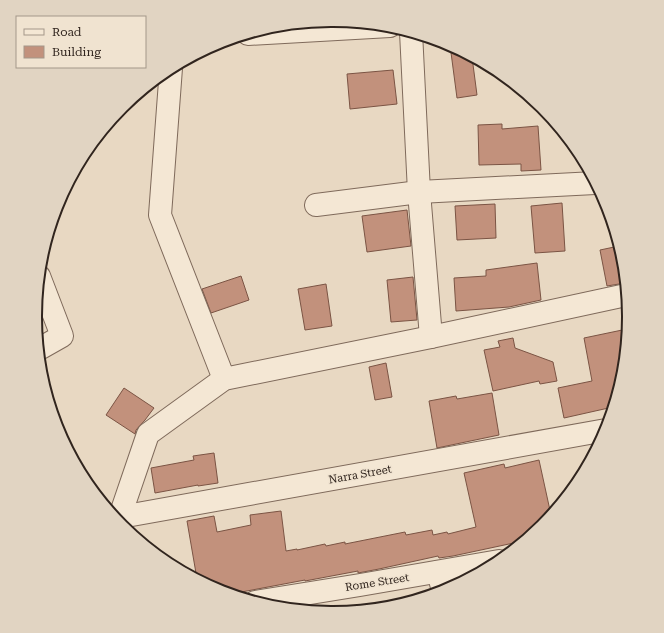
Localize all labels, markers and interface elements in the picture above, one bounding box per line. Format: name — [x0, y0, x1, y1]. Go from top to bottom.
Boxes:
legend — [16, 16, 146, 68]
text: Road — [52, 25, 82, 39]
text: Building — [52, 45, 101, 59]
street label: Narra Street — [328, 463, 393, 486]
street label: Rome Street — [344, 571, 410, 594]

